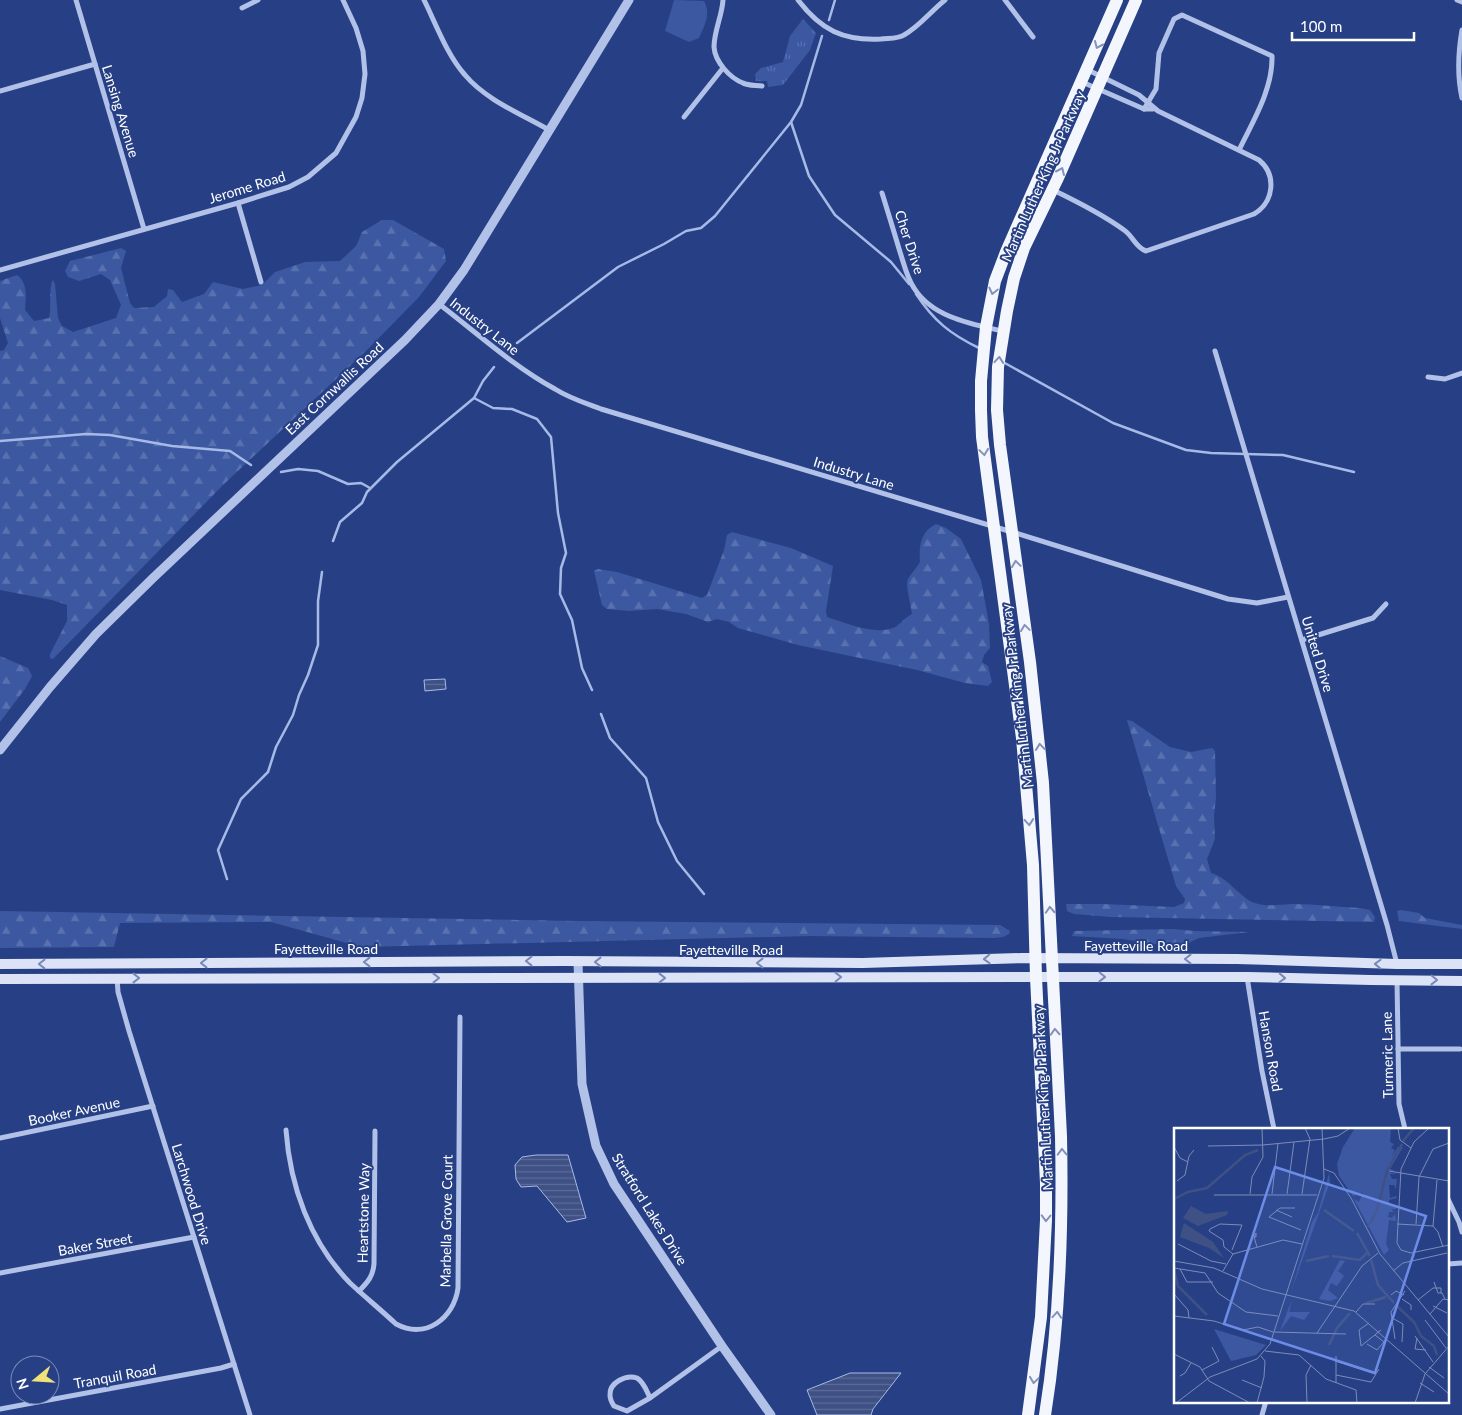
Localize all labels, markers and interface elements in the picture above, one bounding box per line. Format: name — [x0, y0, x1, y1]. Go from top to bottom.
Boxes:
scale bar — [1292, 10, 1414, 42]
text: 100 m — [1300, 17, 1342, 35]
one-way arrow — [1093, 40, 1104, 49]
street label: Lansing Avenue — [99, 63, 143, 159]
street label: Martin Luther King Jr Parkway — [998, 87, 1089, 264]
street label: Jerome Road — [207, 167, 287, 207]
one-way arrow — [1055, 167, 1066, 176]
street label: Cher Drive — [892, 208, 928, 276]
one-way arrow — [988, 286, 999, 295]
street label: Industry Lane — [447, 294, 523, 358]
street label: East Cornwallis Road — [281, 338, 387, 438]
one-way arrow — [993, 356, 1004, 364]
one-way arrow — [979, 448, 989, 456]
street label: Industry Lane — [812, 453, 896, 493]
one-way arrow — [1011, 559, 1022, 567]
street label: Martin Luther King Jr Parkway — [997, 602, 1037, 789]
street label: United Drive — [1298, 614, 1338, 694]
one-way arrow — [1020, 624, 1031, 632]
one-way arrow — [1035, 743, 1046, 751]
one-way arrow — [1023, 818, 1034, 826]
one-way arrow — [1045, 905, 1056, 913]
street label: Fayetteville Road — [1084, 937, 1188, 954]
street label: Fayetteville Road — [274, 940, 378, 957]
street label: Fayetteville Road — [679, 941, 783, 958]
one-way arrow — [983, 954, 990, 964]
one-way arrow — [1184, 954, 1192, 964]
one-way arrow — [525, 956, 532, 966]
one-way arrow — [362, 957, 370, 967]
one-way arrow — [594, 957, 602, 967]
one-way arrow — [200, 958, 208, 968]
one-way arrow — [756, 958, 764, 968]
one-way arrow — [37, 959, 45, 969]
one-way arrow — [1374, 959, 1382, 969]
one-way arrow — [834, 972, 842, 982]
one-way arrow — [1098, 972, 1106, 982]
one-way arrow — [132, 973, 140, 983]
one-way arrow — [432, 973, 440, 983]
one-way arrow — [658, 973, 666, 983]
one-way arrow — [1278, 973, 1286, 983]
one-way arrow — [1430, 975, 1438, 985]
street label: Martin Luther King Jr Parkway — [1030, 1004, 1056, 1191]
street label: Hanson Road — [1256, 1009, 1286, 1093]
street label: Turmeric Lane — [1378, 1012, 1396, 1098]
one-way arrow — [1050, 1027, 1060, 1035]
street label: Booker Avenue — [27, 1093, 121, 1129]
inset map — [1174, 1128, 1450, 1402]
street label: Larchwood Drive — [169, 1141, 215, 1247]
one-way arrow — [1056, 1148, 1067, 1156]
street label: Stratford Lakes Drive — [609, 1150, 691, 1268]
street label: Marbella Grove Court — [436, 1154, 456, 1288]
street label: Heartstone Way — [354, 1162, 372, 1263]
one-way arrow — [1040, 1214, 1051, 1222]
street label: Baker Street — [56, 1229, 134, 1259]
one-way arrow — [1052, 1310, 1063, 1318]
north arrow — [10, 1355, 60, 1405]
street label: Tranquil Road — [72, 1360, 158, 1392]
one-way arrow — [1029, 1375, 1039, 1384]
text: N — [12, 1376, 32, 1392]

